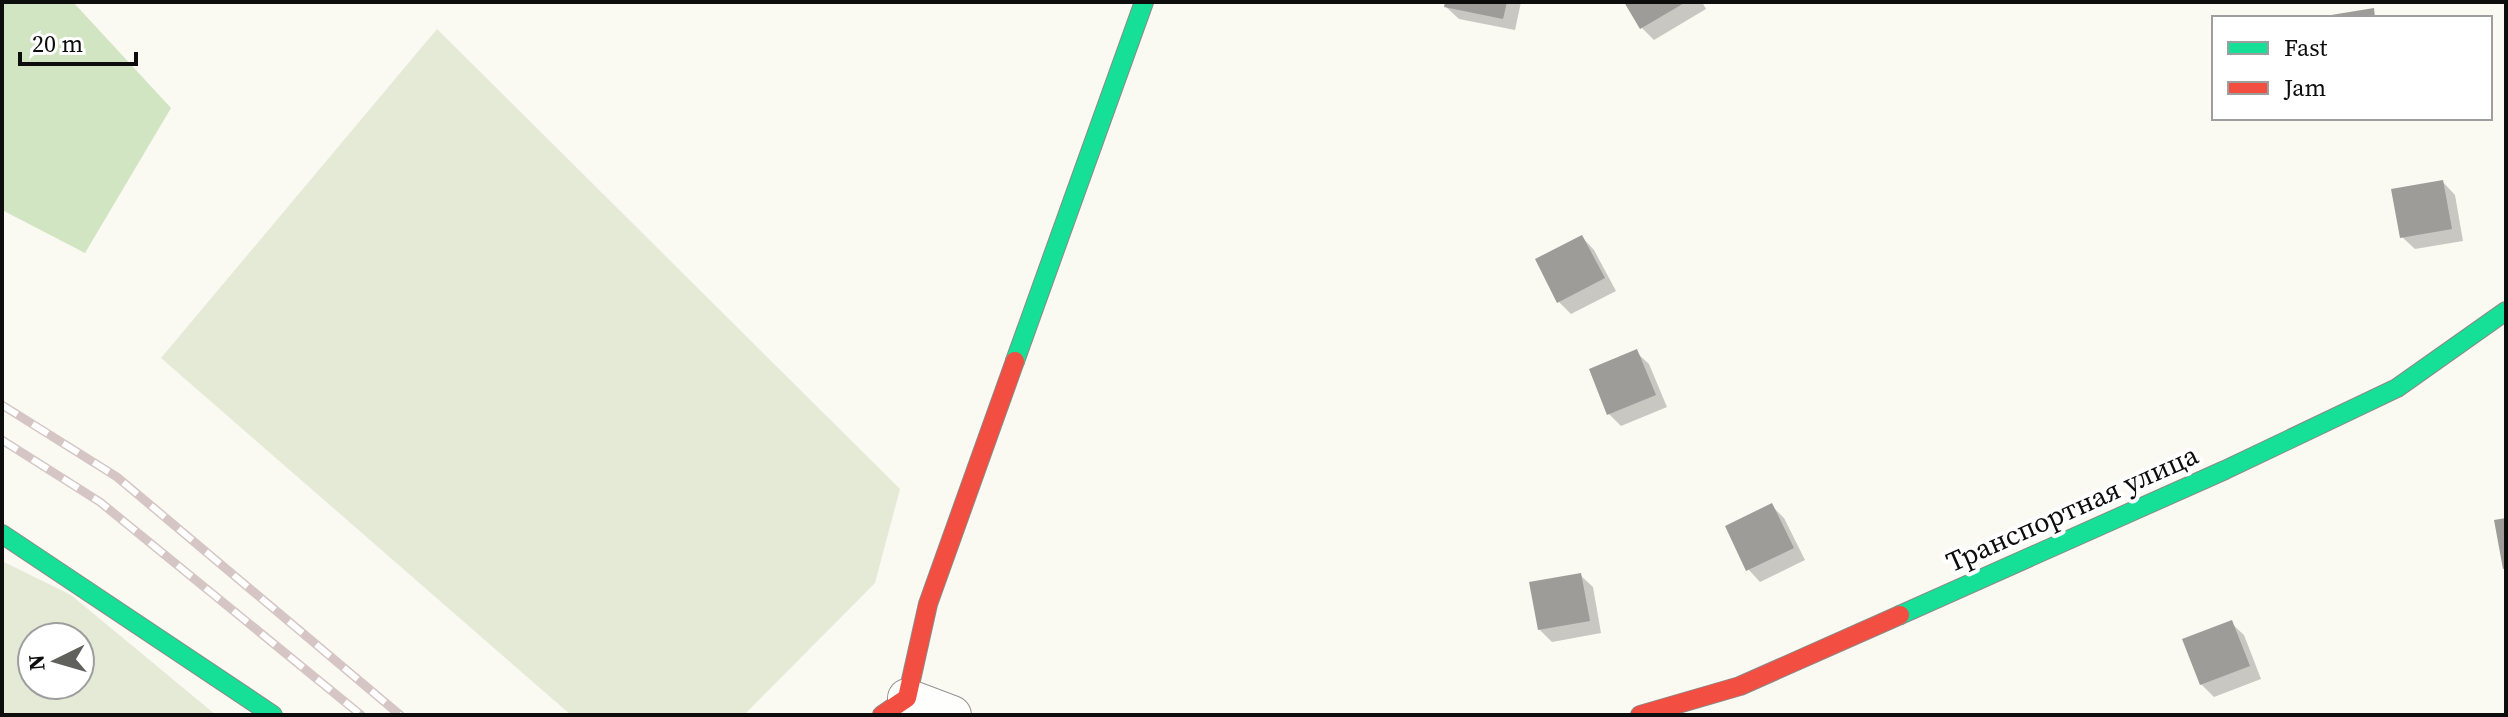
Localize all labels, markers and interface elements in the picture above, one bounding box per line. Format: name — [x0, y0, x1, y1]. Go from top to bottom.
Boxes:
scale bar — [20, 16, 136, 66]
legend — [2212, 16, 2492, 120]
text: 20 m — [32, 27, 83, 60]
text: Fast — [2284, 31, 2328, 64]
text: Jam — [2283, 71, 2326, 104]
street label: Транспортная улица — [1940, 435, 2205, 581]
north arrow — [16, 621, 96, 701]
text: N — [20, 653, 52, 672]

